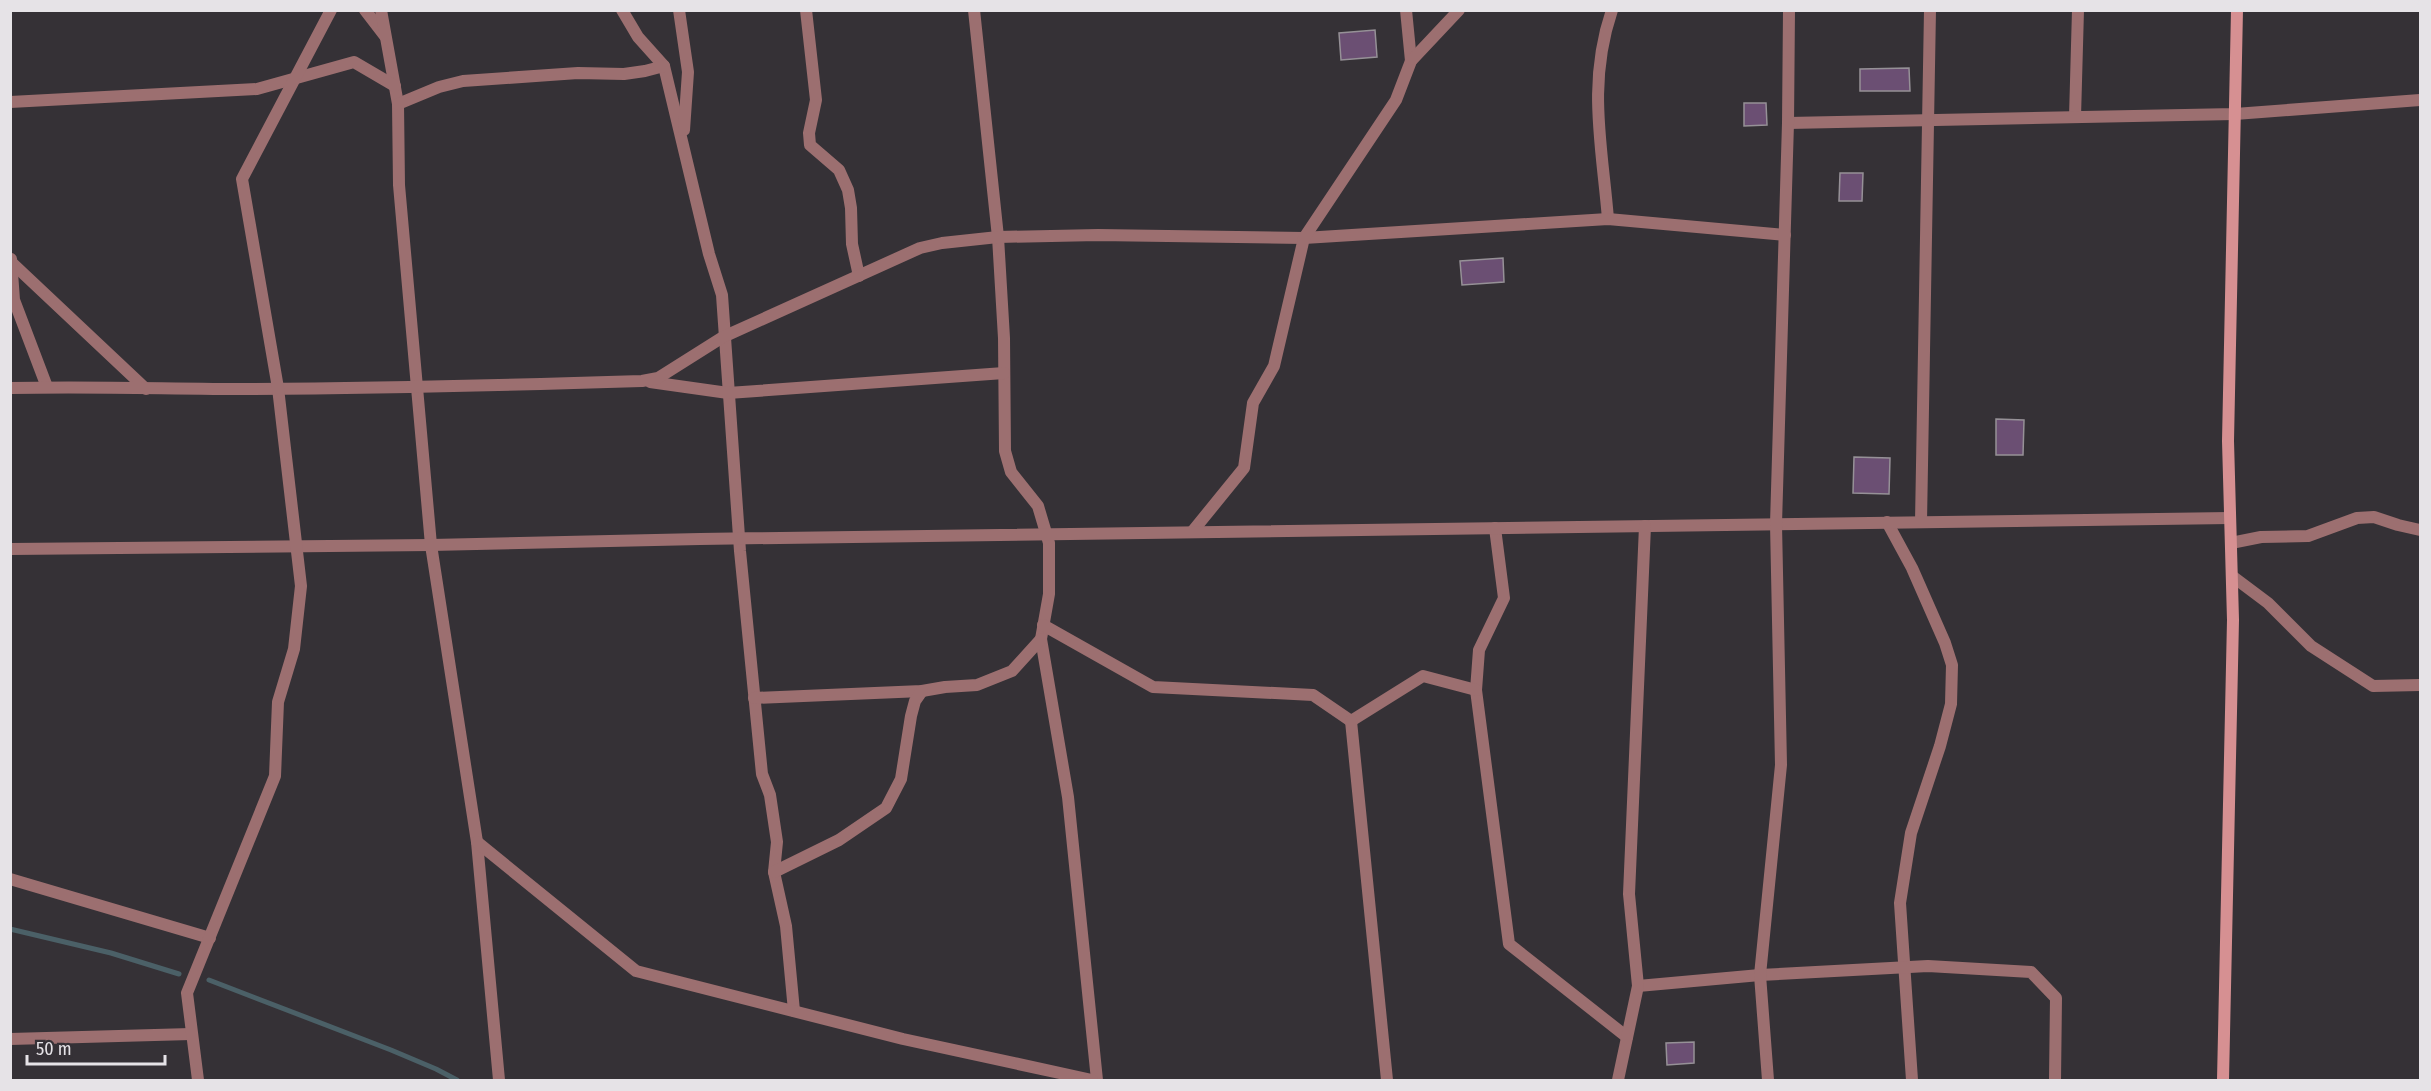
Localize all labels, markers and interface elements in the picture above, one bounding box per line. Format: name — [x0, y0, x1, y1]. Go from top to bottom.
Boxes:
scale bar — [27, 1028, 165, 1066]
text: 50 m — [36, 1038, 72, 1060]

